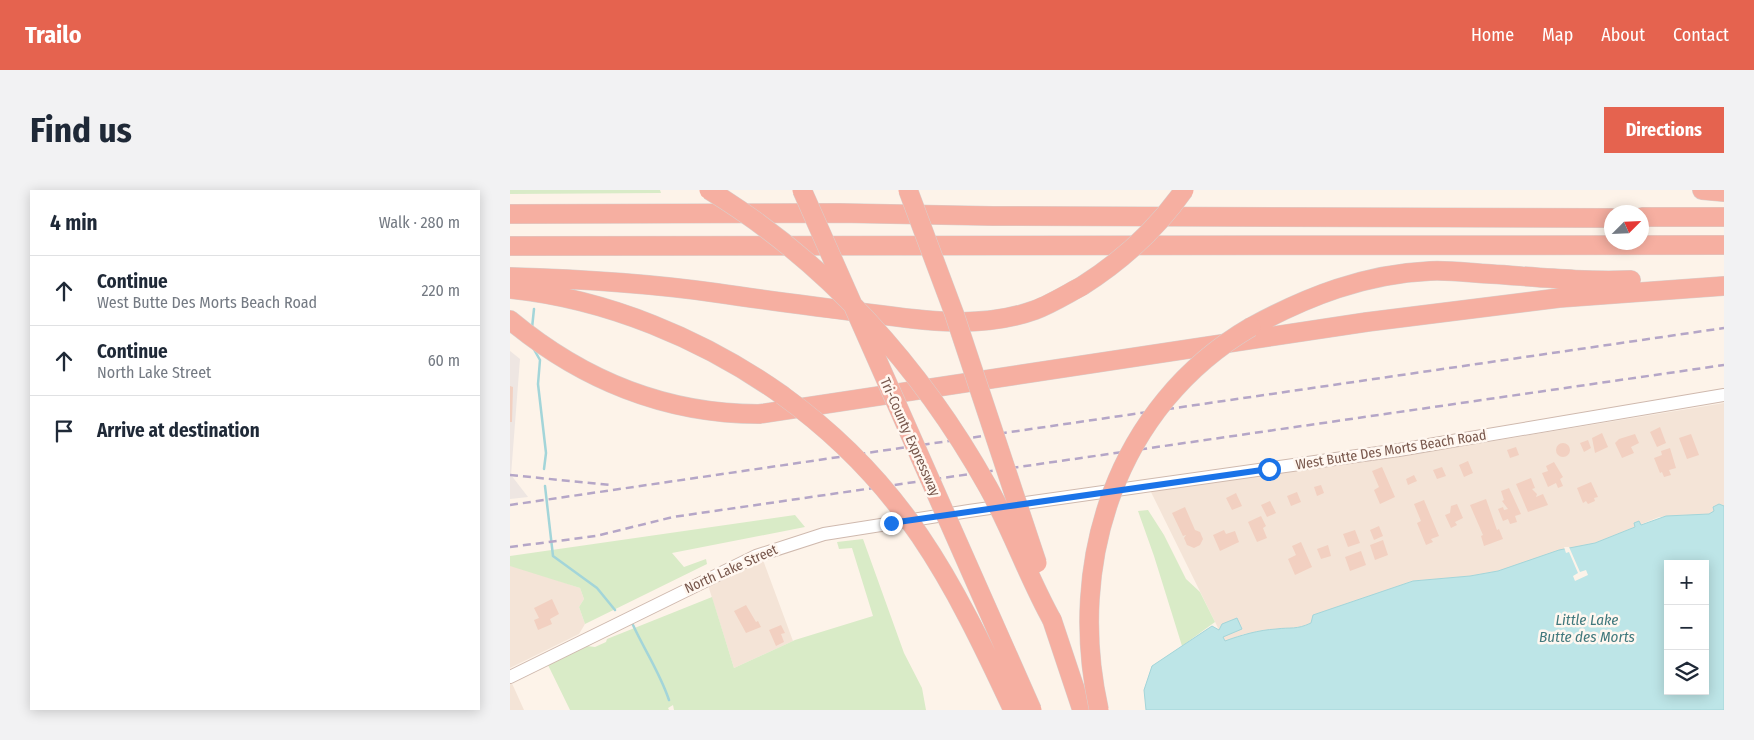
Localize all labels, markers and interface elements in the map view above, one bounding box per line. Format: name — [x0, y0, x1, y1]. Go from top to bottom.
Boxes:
text: Trailo — [25, 21, 82, 49]
text: Home — [1471, 24, 1514, 46]
text: Map — [1542, 24, 1573, 46]
text: About — [1601, 24, 1645, 46]
text: Contact — [1673, 24, 1729, 46]
button: Directions — [1604, 107, 1724, 153]
text: Find us — [30, 109, 132, 151]
north arrow — [1604, 205, 1649, 250]
text: 4 min — [50, 210, 98, 236]
text: Walk · 280 m — [379, 213, 460, 232]
text: Continue — [97, 270, 168, 293]
icon: ahead — [50, 277, 78, 305]
text: 220 m — [421, 281, 460, 300]
text: West Butte Des Morts Beach Road — [97, 293, 317, 312]
text: Continue — [97, 340, 168, 363]
icon: ahead — [50, 347, 78, 375]
text: 60 m — [428, 351, 460, 370]
text: North Lake Street — [97, 363, 211, 382]
street label: Tri-County Expressway — [876, 375, 944, 500]
icon: arrive — [50, 417, 78, 445]
text: Arrive at destination — [97, 419, 260, 442]
street label: West Butte Des Morts Beach Road — [1295, 427, 1487, 473]
route start — [1258, 458, 1281, 481]
route end — [880, 512, 903, 535]
street label: North Lake Street — [682, 541, 781, 597]
map controls — [1664, 560, 1709, 695]
button: + — [1664, 560, 1709, 605]
button: − — [1664, 605, 1709, 650]
water label: Little Lake Butte des Morts — [1539, 611, 1636, 646]
button: layers — [1664, 650, 1709, 695]

